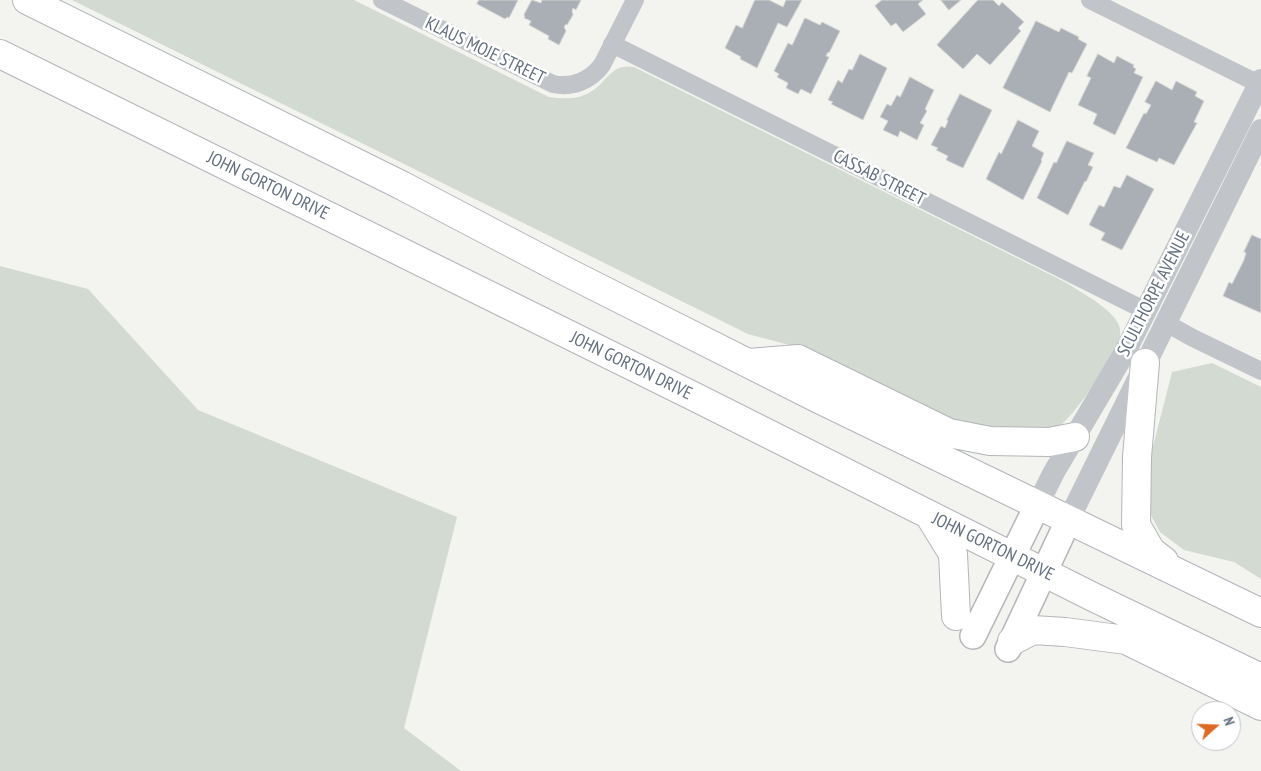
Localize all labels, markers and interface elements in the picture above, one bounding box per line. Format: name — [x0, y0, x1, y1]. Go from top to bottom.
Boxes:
street label: KLAUS MOJE STREET — [421, 13, 549, 89]
street label: CASSAB STREET — [829, 146, 929, 210]
street label: JOHN GORTON DRIVE — [203, 147, 333, 225]
street label: SCULTHORPE AVENUE — [1113, 228, 1195, 360]
street label: JOHN GORTON DRIVE — [566, 327, 696, 405]
street label: JOHN GORTON DRIVE — [928, 508, 1058, 586]
north arrow — [1191, 701, 1241, 751]
text: N — [1219, 715, 1239, 728]

